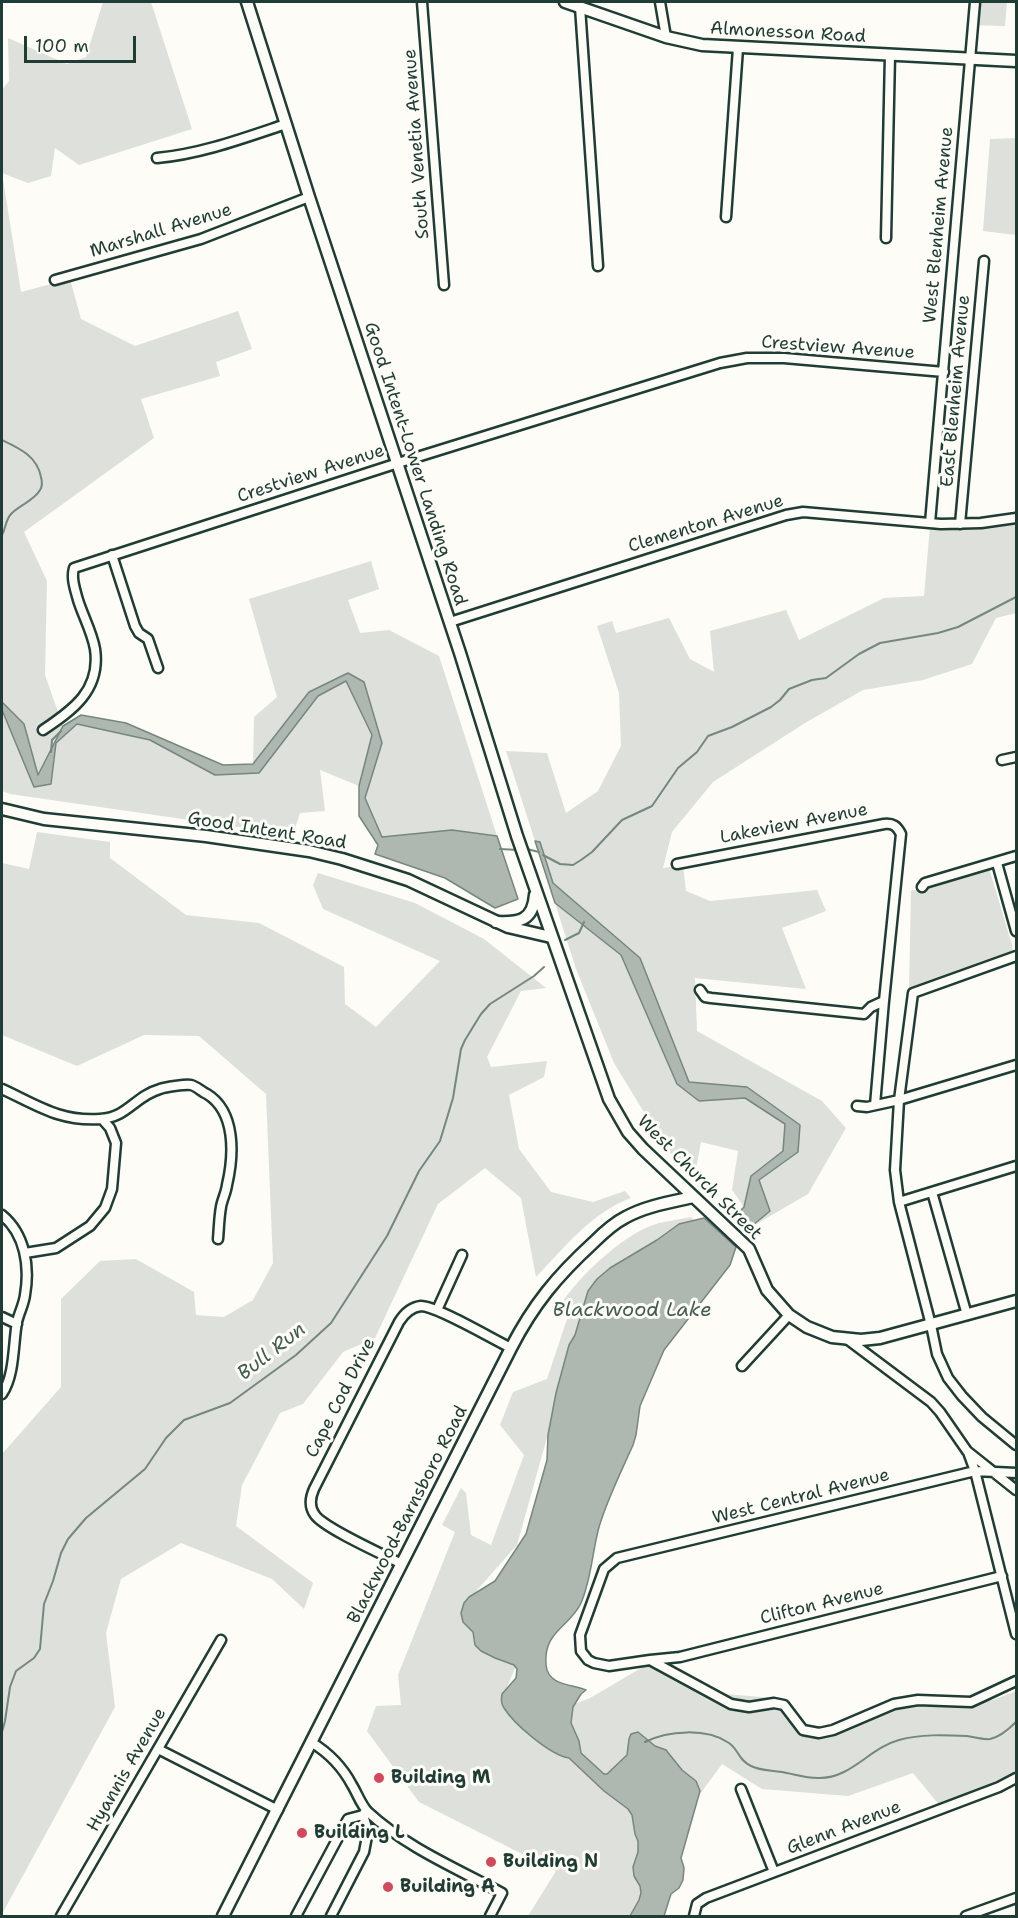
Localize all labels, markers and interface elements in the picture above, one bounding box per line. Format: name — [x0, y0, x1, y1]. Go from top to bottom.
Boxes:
street label: Almonesson Road — [710, 18, 866, 48]
scale bar — [27, 24, 140, 62]
text: 100 m — [35, 34, 89, 58]
street label: South Venetia Avenue — [400, 48, 434, 240]
street label: West Blenheim Avenue — [920, 126, 958, 324]
street label: Marshall Avenue — [87, 199, 235, 263]
street label: East Blenheim Avenue — [937, 294, 975, 488]
street label: Good Intent-Lower Landing Road — [359, 320, 471, 608]
street label: Crestview Avenue — [761, 332, 915, 364]
street label: Crestview Avenue — [235, 440, 387, 508]
street label: Clementon Avenue — [626, 490, 786, 558]
street label: Lakeview Avenue — [718, 799, 870, 849]
street label: Good Intent Road — [186, 808, 348, 854]
street label: West Church Street — [632, 1111, 766, 1245]
water label: Blackwood Lake — [553, 1299, 711, 1323]
water label: Bull Run — [233, 1318, 311, 1386]
street label: Cape Cod Drive — [301, 1334, 381, 1462]
street label: Blackwood-Barnsboro Road — [343, 1402, 473, 1628]
street label: West Central Avenue — [710, 1465, 892, 1529]
street label: Clifton Avenue — [758, 1578, 886, 1630]
street label: Hyannis Avenue — [83, 1704, 171, 1836]
place label: Building M — [391, 1767, 491, 1789]
marker: Building M — [372, 1771, 386, 1785]
street label: Glenn Avenue — [784, 1796, 904, 1860]
place label: Building L — [314, 1822, 405, 1844]
marker: Building L — [295, 1826, 309, 1840]
place label: Building N — [503, 1851, 598, 1873]
marker: Building N — [484, 1855, 498, 1869]
place label: Building A — [400, 1876, 495, 1898]
marker: Building A — [381, 1880, 395, 1894]

